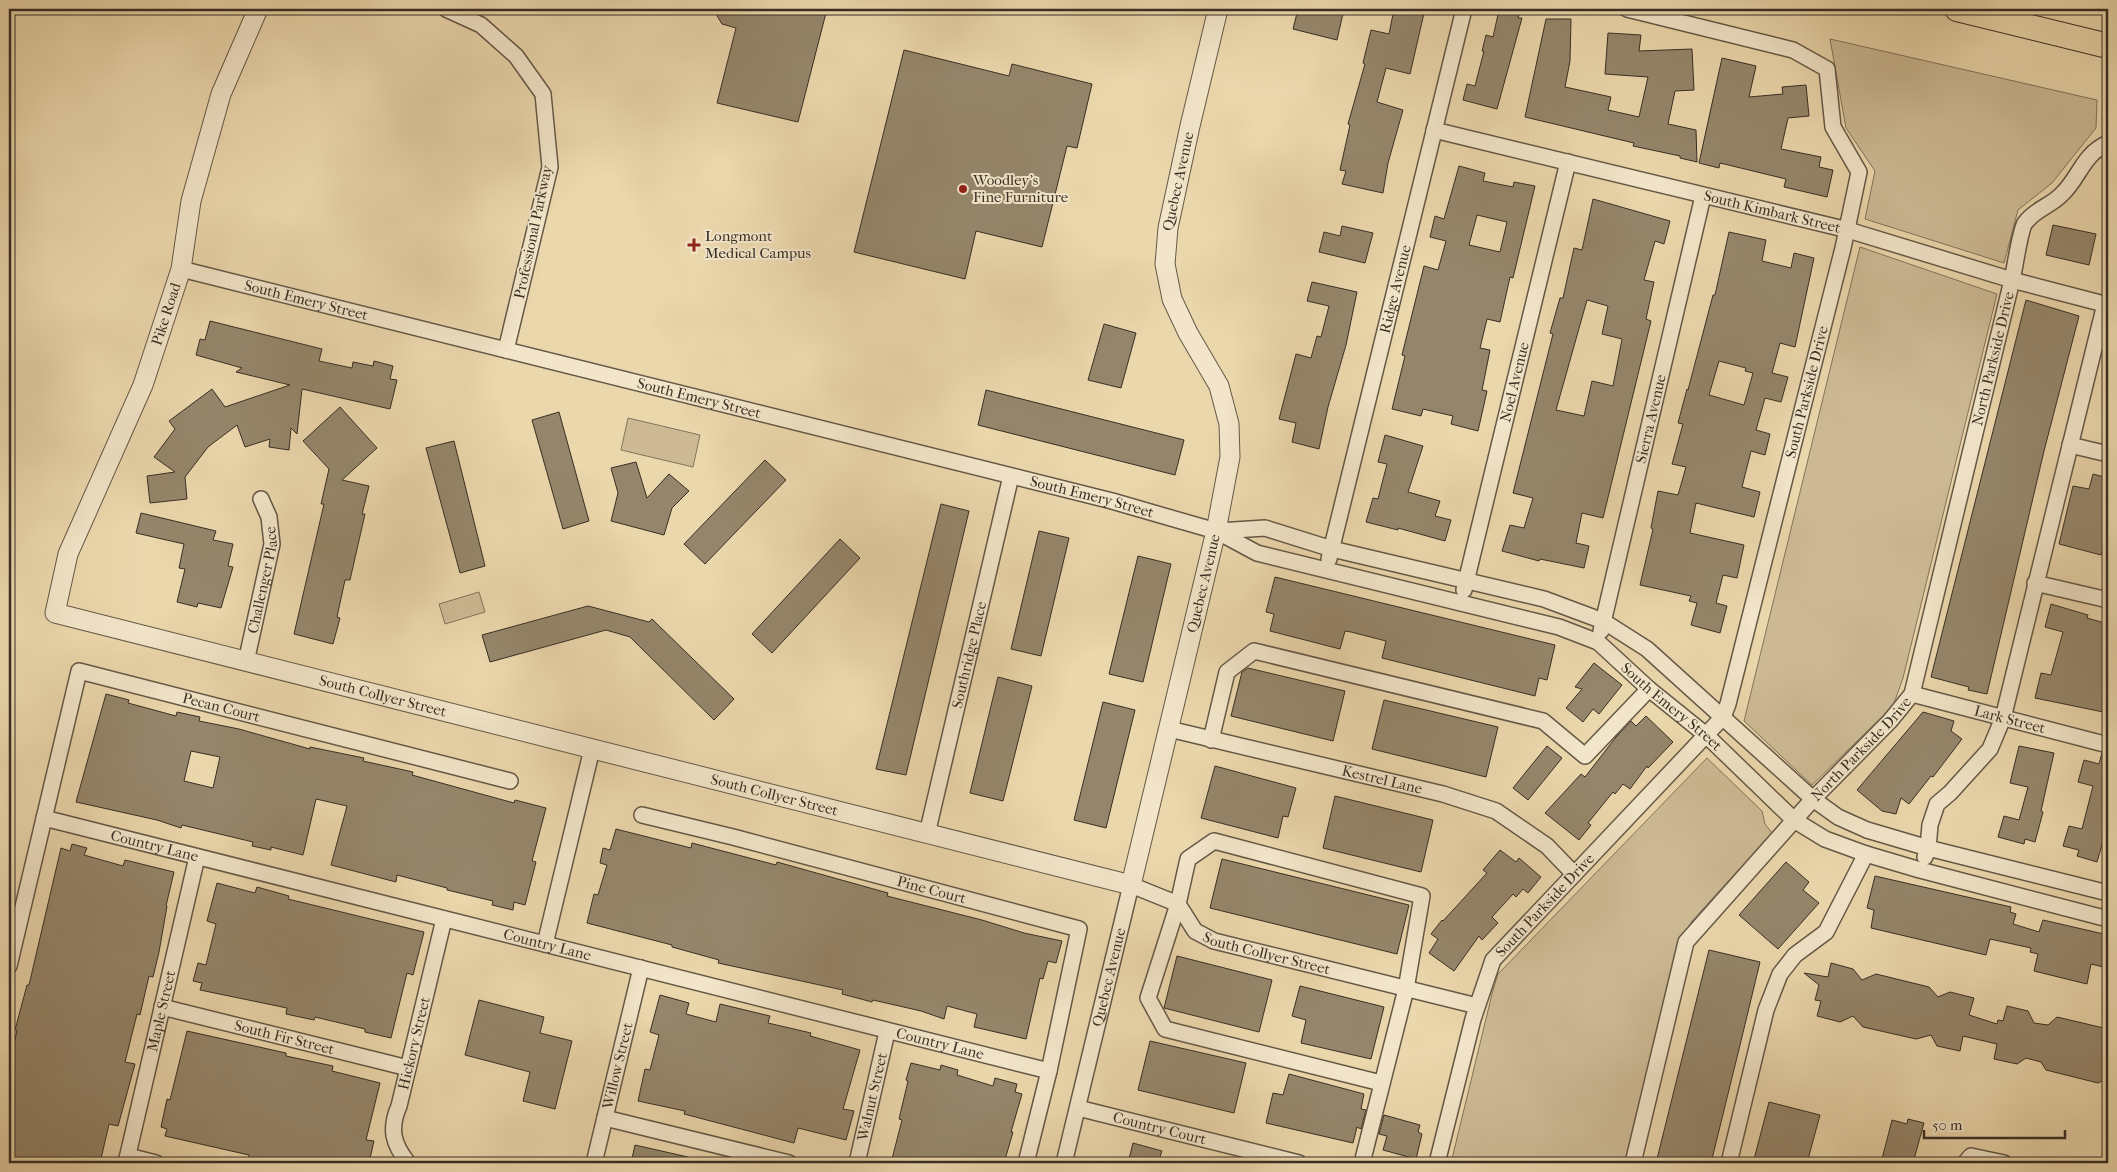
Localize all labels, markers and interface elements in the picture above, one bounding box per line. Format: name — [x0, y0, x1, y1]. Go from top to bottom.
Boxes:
street label: Quebec Avenue — [1159, 130, 1198, 233]
street label: Professional Parkway — [510, 162, 556, 301]
place label: Woodley's Fine Furniture — [972, 171, 1069, 206]
marker: Woodley's Fine Furniture — [957, 183, 969, 195]
street label: South Kimbark Street — [1702, 187, 1843, 237]
place label: Longmont Medical Campus — [705, 227, 811, 262]
marker: Longmont Medical Campus — [687, 238, 701, 252]
street label: Ridge Avenue — [1376, 242, 1415, 335]
street label: South Emery Street — [242, 276, 371, 324]
street label: Pike Road — [147, 280, 185, 348]
street label: North Parkside Drive — [1968, 289, 2018, 427]
street label: South Parkside Drive — [1781, 323, 1832, 460]
street label: Noel Avenue — [1496, 340, 1533, 424]
street label: Sierra Avenue — [1632, 372, 1670, 465]
street label: South Emery Street — [635, 374, 764, 422]
street label: South Emery Street — [1028, 472, 1156, 522]
street label: Challenger Place — [244, 525, 281, 635]
street label: Quebec Avenue — [1183, 532, 1224, 635]
street label: Southridge Place — [948, 599, 990, 710]
street label: South Emery Street — [1617, 659, 1726, 755]
street label: South Collyer Street — [317, 671, 449, 721]
street label: Pecan Court — [180, 689, 263, 726]
street label: North Parkside Drive — [1807, 693, 1915, 805]
street label: Lark Street — [1972, 702, 2048, 737]
street label: Kestrel Lane — [1340, 761, 1425, 798]
street label: South Collyer Street — [709, 770, 841, 820]
street label: Country Lane — [109, 826, 201, 866]
street label: South Parkside Drive — [1492, 849, 1598, 961]
street label: Pine Court — [895, 872, 969, 908]
street label: Country Lane — [502, 925, 594, 965]
street label: Quebec Avenue — [1088, 926, 1129, 1029]
street label: South Collyer Street — [1200, 928, 1333, 979]
street label: Maple Street — [143, 968, 180, 1053]
street label: Hickory Street — [394, 994, 434, 1092]
street label: South Fir Street — [232, 1016, 337, 1059]
street label: Willow Street — [598, 1020, 637, 1112]
street label: Country Lane — [894, 1024, 986, 1063]
street label: Walnut Street — [853, 1050, 891, 1144]
scale bar — [1924, 1107, 2066, 1139]
street label: Country Court — [1111, 1108, 1209, 1149]
text: 50 m — [1932, 1116, 1963, 1134]

